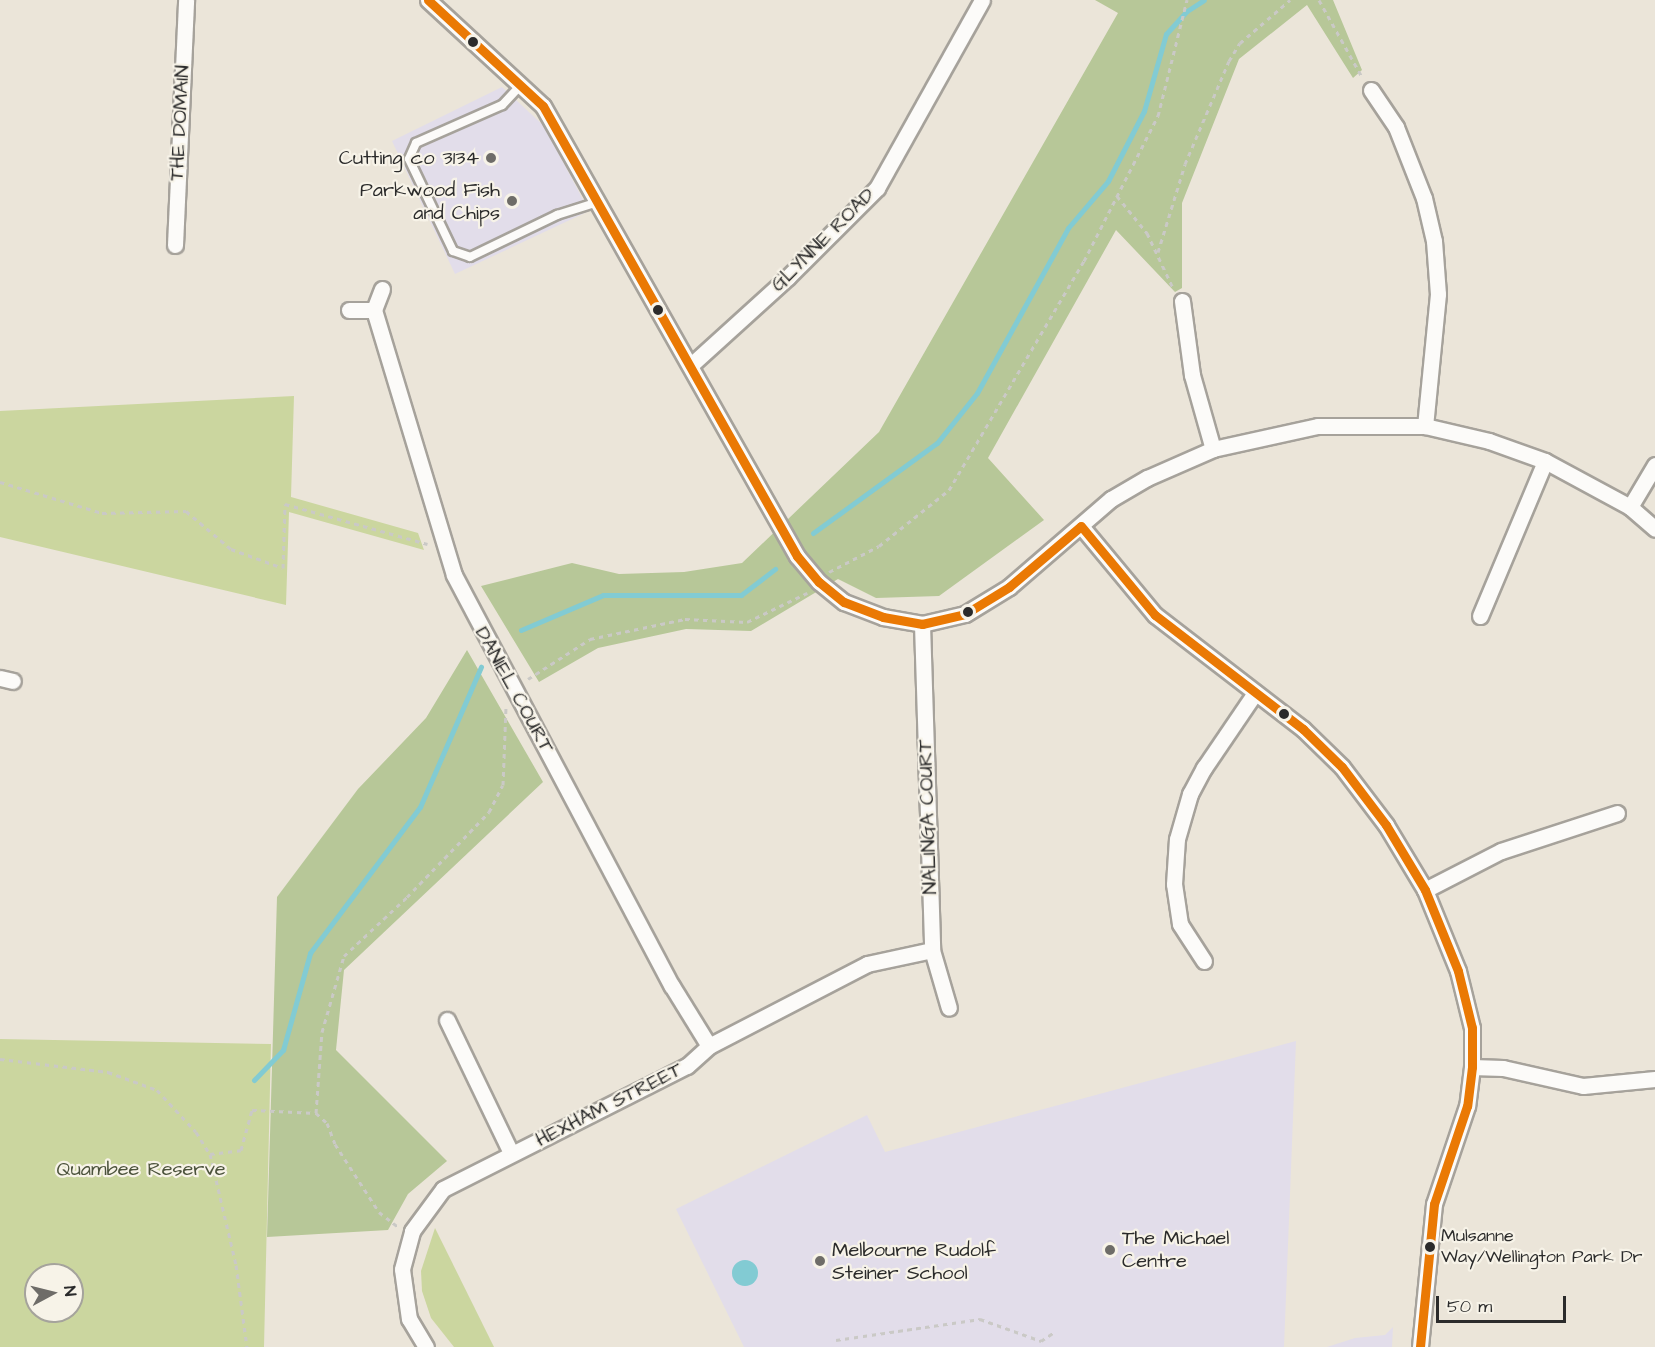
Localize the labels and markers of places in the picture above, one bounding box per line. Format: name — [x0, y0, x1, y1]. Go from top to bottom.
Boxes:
unlabelled marker — [467, 36, 479, 48]
place label: Cutting co 3134 — [339, 146, 479, 170]
marker: Cutting co 3134 — [484, 151, 498, 165]
place label: Parkwood Fish and Chips — [360, 178, 500, 225]
marker: Parkwood Fish and Chips — [505, 194, 519, 208]
unlabelled marker — [652, 304, 664, 316]
unlabelled marker — [962, 606, 974, 618]
unlabelled marker — [1278, 708, 1290, 720]
place label: The Michael Centre — [1122, 1226, 1229, 1273]
place label: Mulsanne Way/Wellington Park Dr — [1441, 1226, 1643, 1268]
place label: Melbourne Rudolf Steiner School — [832, 1238, 996, 1285]
marker: Mulsanne Way/Wellington Park Dr — [1424, 1241, 1436, 1253]
marker: The Michael Centre — [1103, 1243, 1117, 1257]
marker: Melbourne Rudolf Steiner School — [813, 1254, 827, 1268]

